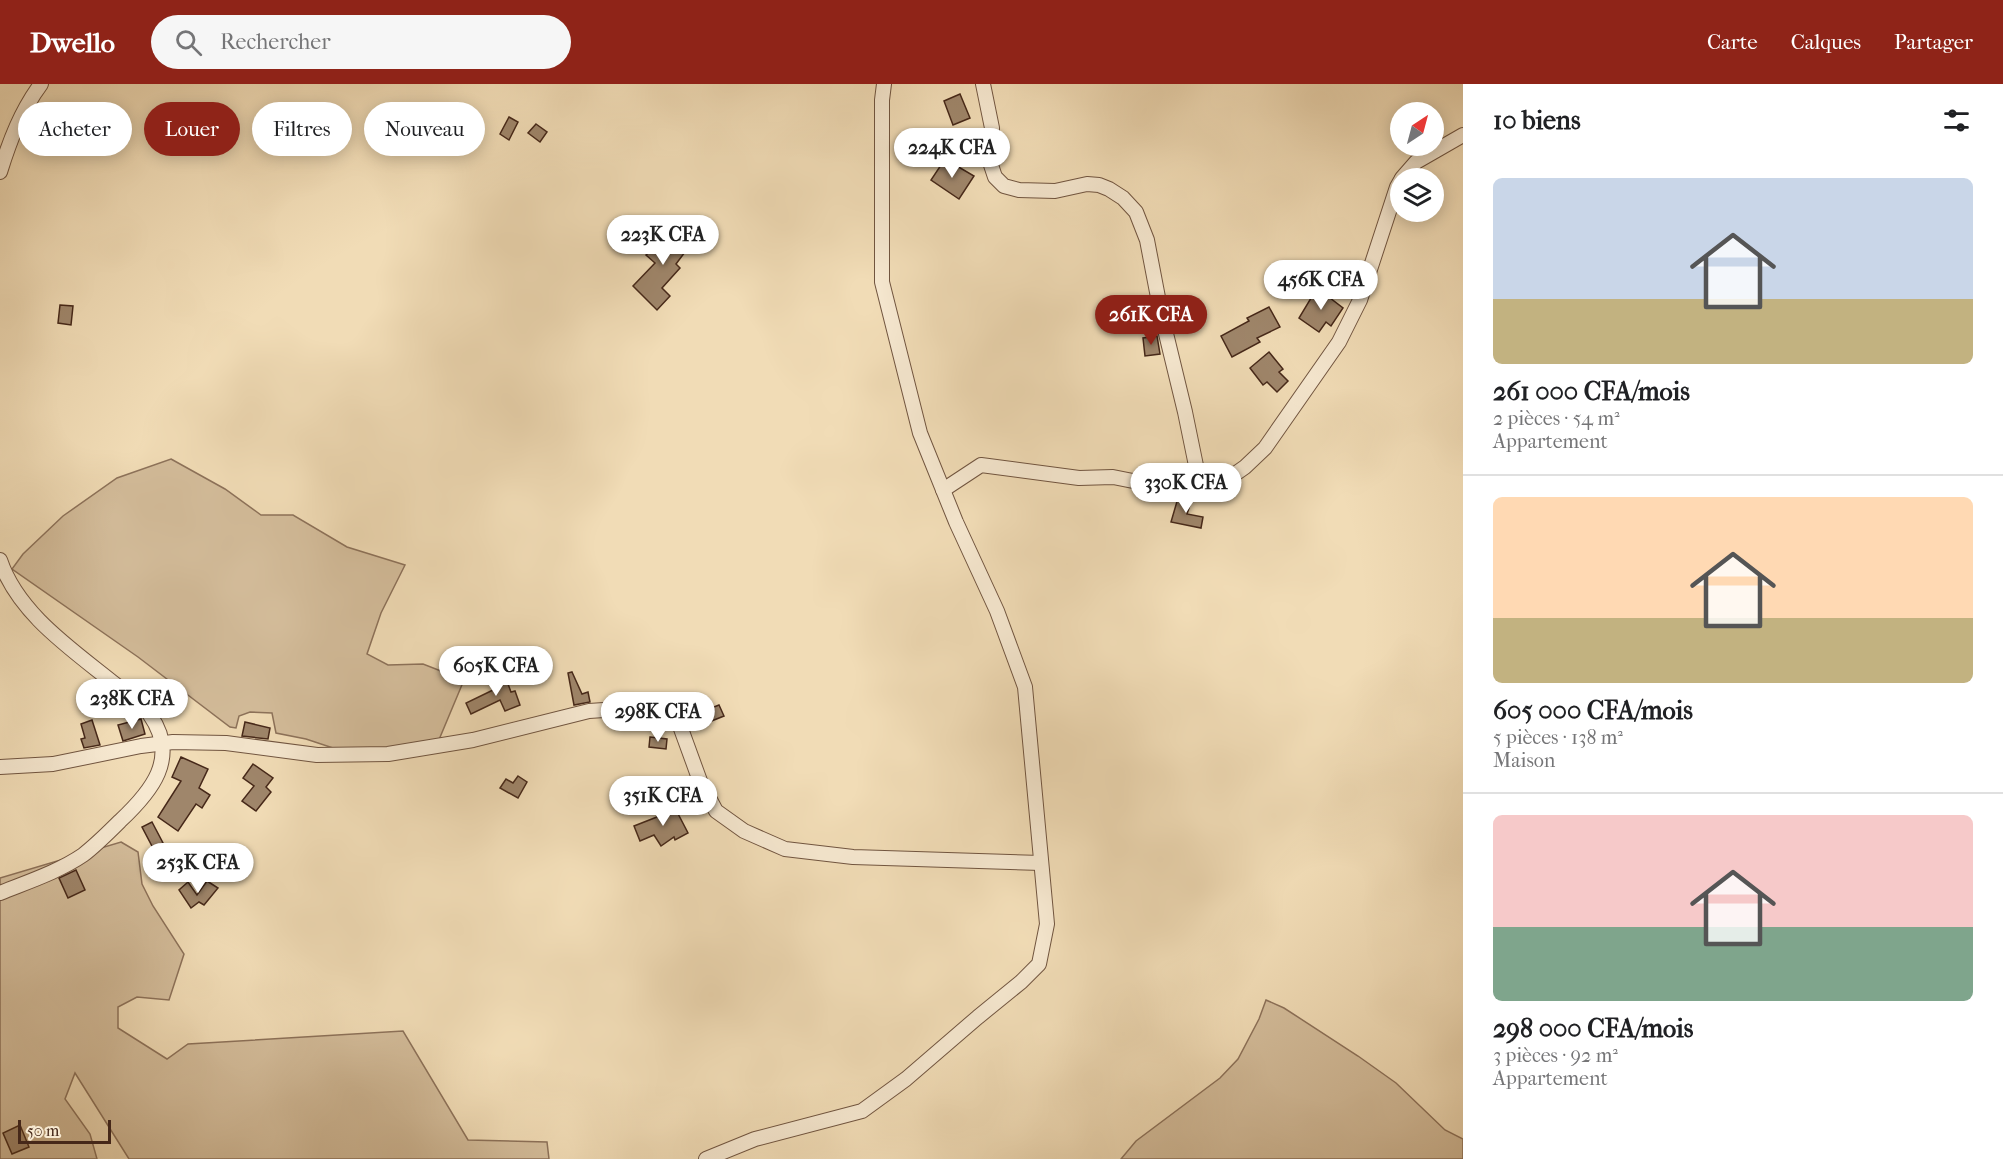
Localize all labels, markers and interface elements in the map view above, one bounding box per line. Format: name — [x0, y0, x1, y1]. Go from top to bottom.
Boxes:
search box — [151, 15, 571, 69]
text: Dwello — [30, 26, 115, 59]
icon: search — [172, 26, 205, 59]
text: Rechercher — [220, 29, 331, 55]
text: Carte — [1707, 30, 1758, 54]
text: Calques — [1791, 30, 1861, 54]
text: Partager — [1894, 30, 1973, 54]
chip: Acheter — [18, 102, 132, 156]
chip: Louer — [144, 102, 240, 156]
chip: Filtres — [252, 102, 352, 156]
chip: Nouveau — [364, 102, 485, 156]
north arrow — [1390, 102, 1444, 156]
map controls — [1390, 102, 1444, 222]
icon: filters — [1940, 104, 1973, 137]
text: 10 biens — [1493, 105, 1581, 136]
pin: 224K CFA — [890, 128, 1014, 179]
text: 224K CFA — [908, 136, 996, 159]
button: layers — [1390, 168, 1444, 222]
pin: 223K CFA — [601, 215, 725, 266]
icon: home — [1679, 217, 1787, 325]
text: 223K CFA — [621, 223, 705, 246]
pin: 456K CFA — [1259, 260, 1383, 311]
text: 456K CFA — [1278, 268, 1364, 291]
pin: 261K CFA — [1089, 295, 1213, 346]
text: 261K CFA — [1109, 303, 1193, 326]
text: 261 000 CFA/mois — [1493, 376, 1690, 407]
text: 2 pièces · 54 m² — [1493, 407, 1620, 430]
text: Appartement — [1493, 430, 1608, 453]
pin: 330K CFA — [1124, 463, 1248, 514]
text: 330K CFA — [1144, 471, 1228, 494]
icon: home — [1679, 536, 1787, 644]
pin: 605K CFA — [434, 646, 558, 697]
text: 605K CFA — [453, 654, 539, 677]
pin: 238K CFA — [70, 679, 194, 730]
text: 238K CFA — [90, 687, 174, 710]
pin: 298K CFA — [596, 692, 720, 743]
text: 605 000 CFA/mois — [1493, 695, 1693, 726]
text: 298K CFA — [615, 700, 701, 723]
text: 5 pièces · 138 m² — [1493, 726, 1623, 749]
text: Maison — [1493, 749, 1555, 772]
pin: 351K CFA — [601, 776, 725, 827]
text: 351K CFA — [623, 784, 703, 807]
pin: 253K CFA — [136, 843, 260, 894]
text: 253K CFA — [157, 851, 239, 874]
icon: home — [1679, 854, 1787, 962]
text: 298 000 CFA/mois — [1493, 1013, 1693, 1044]
text: 3 pièces · 92 m² — [1493, 1044, 1618, 1067]
text: Appartement — [1493, 1067, 1608, 1090]
scale bar — [18, 1117, 111, 1144]
text: 50 m — [27, 1121, 59, 1140]

